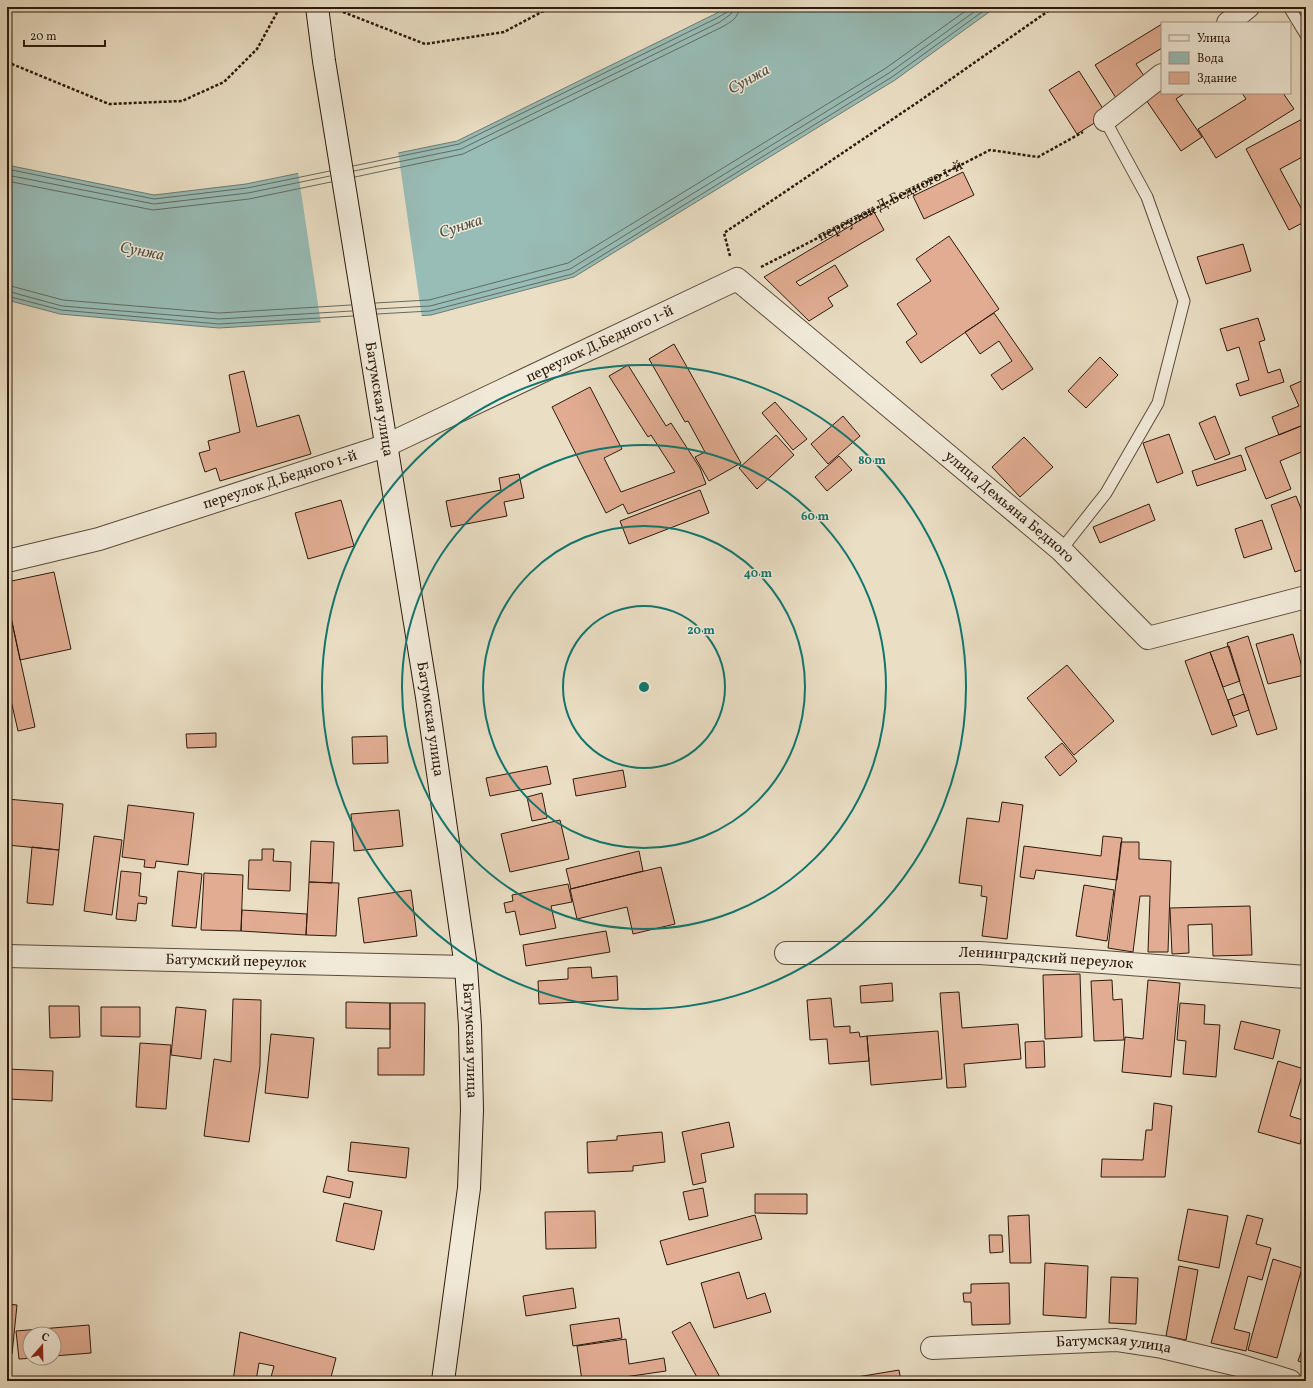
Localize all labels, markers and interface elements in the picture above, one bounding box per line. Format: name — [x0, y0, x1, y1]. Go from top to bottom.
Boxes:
scale bar — [24, 22, 105, 48]
legend — [1161, 22, 1291, 94]
text: 20 m — [30, 29, 57, 45]
text: Улица — [1197, 31, 1230, 47]
text: Вода — [1197, 51, 1224, 67]
water label: Сунжа — [724, 59, 774, 100]
text: Здание — [1197, 71, 1237, 87]
street label: переулок Д.Бедного 1-й — [814, 155, 967, 247]
water label: Сунжа — [436, 209, 486, 244]
water label: Сунжа — [118, 237, 166, 267]
street label: переулок Д.Бедного 1-й — [523, 300, 677, 388]
street label: Батумская улица — [359, 340, 398, 458]
street label: переулок Д.Бедного 1-й — [200, 445, 360, 515]
street label: улица Демьяна Бедного — [939, 446, 1079, 568]
text: 80 m — [858, 453, 886, 469]
text: 60 m — [801, 509, 829, 525]
text: 40 m — [744, 566, 773, 582]
text: 20 m — [687, 623, 715, 639]
street label: Батумская улица — [411, 660, 449, 778]
centre of rings — [637, 680, 651, 694]
street label: Ленинградский переулок — [958, 942, 1134, 975]
street label: Батумский переулок — [165, 949, 307, 974]
street label: Батумская улица — [457, 982, 482, 1099]
north arrow — [22, 1326, 62, 1366]
street label: Батумская улица — [1055, 1329, 1174, 1359]
text: С — [39, 1330, 51, 1346]

